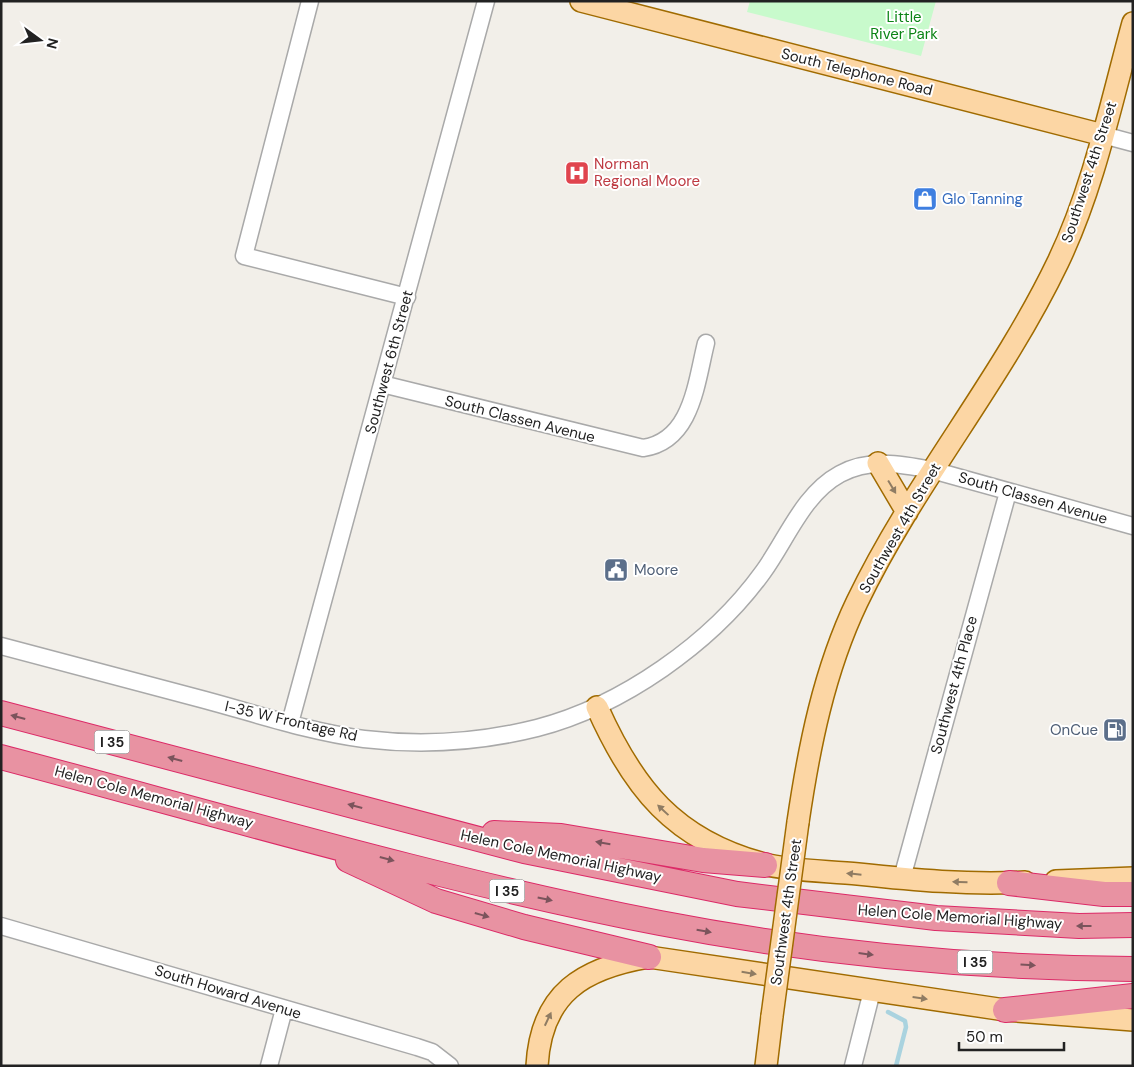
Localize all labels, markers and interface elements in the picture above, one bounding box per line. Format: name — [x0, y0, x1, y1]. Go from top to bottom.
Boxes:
park label: Little River Park — [870, 7, 938, 44]
north arrow — [15, 15, 65, 65]
text: N — [43, 36, 63, 51]
street label: South Telephone Road — [779, 44, 935, 100]
street label: Southwest 4th Street — [1057, 99, 1121, 245]
place label: Norman Regional Moore — [594, 154, 700, 191]
hospital icon: Norman Regional Moore — [564, 160, 590, 186]
shop icon: Glo Tanning — [912, 186, 938, 212]
place label: Glo Tanning — [942, 189, 1023, 209]
street label: Southwest 6th Street — [360, 288, 418, 436]
street label: South Classen Avenue — [443, 391, 597, 447]
street label: Southwest 4th Street — [854, 459, 946, 597]
street label: South Classen Avenue — [956, 467, 1110, 529]
one-way arrow — [888, 481, 897, 494]
public building icon: Moore — [603, 557, 629, 583]
place label: Moore — [634, 560, 678, 580]
street label: Southwest 4th Place — [926, 614, 982, 756]
street label: I-35 W Frontage Rd — [223, 696, 359, 746]
one-way arrow — [11, 713, 26, 721]
fuel station icon: OnCue — [1102, 717, 1128, 743]
place label: OnCue — [1050, 720, 1098, 740]
road number: I 35 — [94, 730, 130, 754]
one-way arrow — [168, 755, 183, 763]
street label: Helen Cole Memorial Highway — [52, 761, 256, 833]
one-way arrow — [348, 802, 363, 810]
one-way arrow — [657, 804, 669, 816]
street label: Helen Cole Memorial Highway — [459, 825, 664, 887]
street label: Southwest 4th Street — [766, 837, 806, 986]
one-way arrow — [595, 839, 611, 847]
one-way arrow — [380, 856, 395, 864]
one-way arrow — [846, 869, 862, 877]
one-way arrow — [952, 877, 968, 885]
road number: I 35 — [490, 879, 524, 902]
one-way arrow — [537, 895, 552, 903]
street label: Helen Cole Memorial Highway — [857, 900, 1064, 934]
one-way arrow — [475, 912, 490, 920]
one-way arrow — [1076, 922, 1092, 930]
one-way arrow — [697, 927, 713, 935]
one-way arrow — [859, 950, 875, 958]
road number: I 35 — [958, 950, 992, 974]
street label: South Howard Avenue — [152, 960, 304, 1024]
one-way arrow — [1021, 962, 1037, 970]
one-way arrow — [741, 969, 757, 977]
one-way arrow — [913, 995, 929, 1003]
one-way arrow — [544, 1012, 552, 1026]
scale bar — [959, 1020, 1064, 1052]
text: 50 m — [966, 1027, 1003, 1047]

